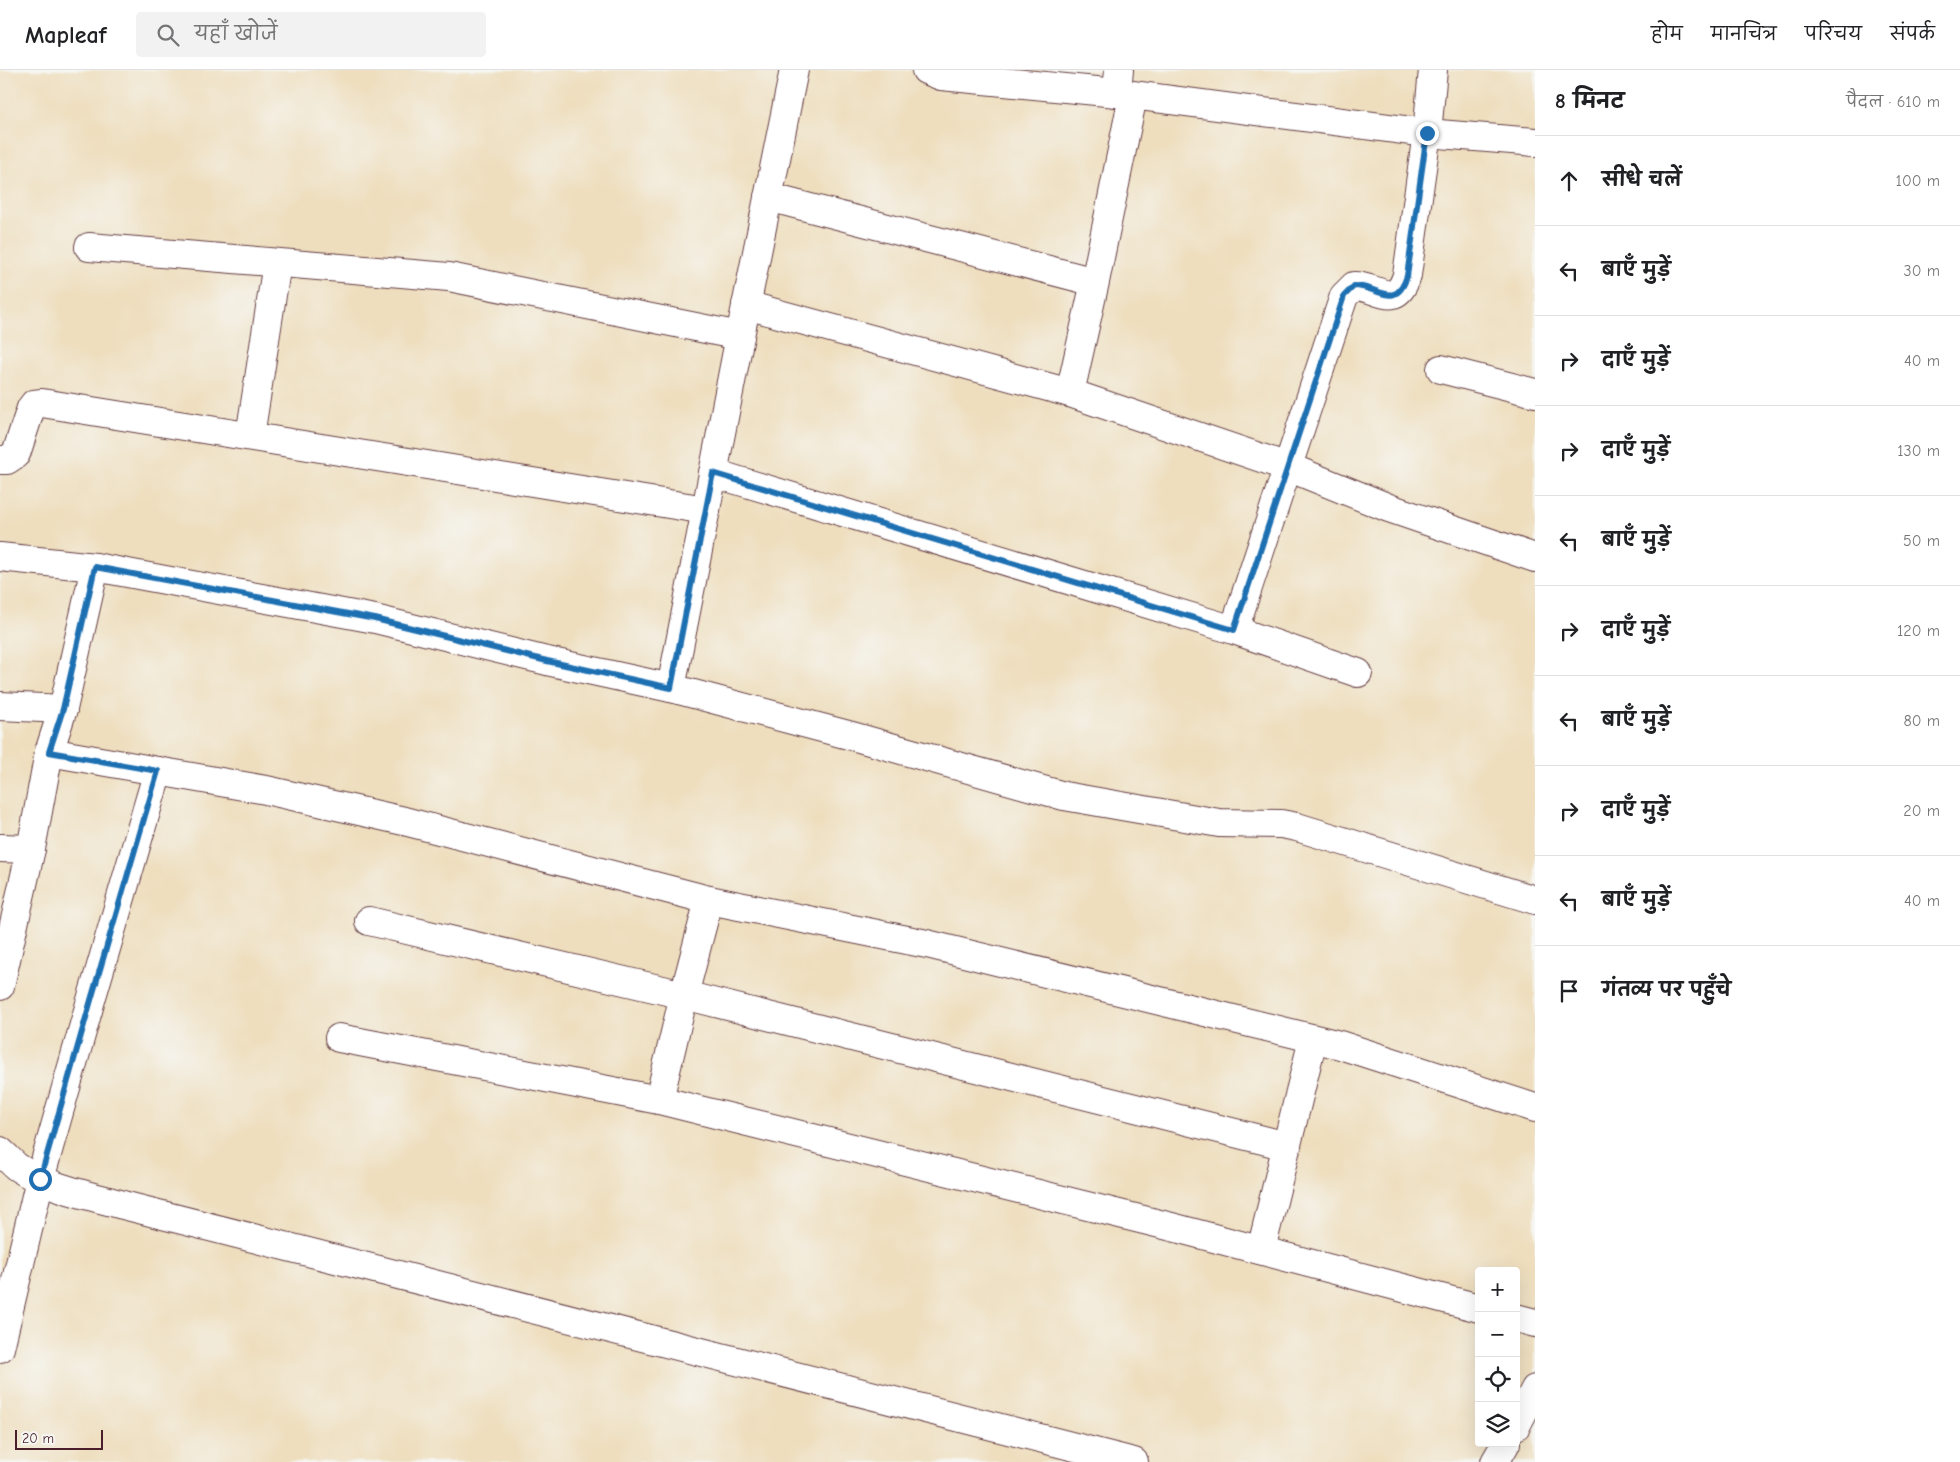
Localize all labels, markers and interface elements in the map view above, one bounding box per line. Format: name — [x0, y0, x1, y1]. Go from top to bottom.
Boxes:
search box — [136, 12, 486, 57]
text: Mapleaf — [25, 21, 106, 49]
icon: search — [154, 21, 182, 49]
text: यहाँ खोजें — [194, 23, 278, 45]
text: होम — [1651, 24, 1683, 45]
text: मानचित्र — [1711, 24, 1777, 45]
text: परिचय — [1805, 24, 1862, 45]
text: संपर्क — [1890, 24, 1935, 45]
text: 8 मिनट — [1555, 89, 1624, 113]
text: पैदल · 610 m — [1846, 93, 1940, 111]
route end — [1416, 122, 1439, 145]
icon: ahead — [1555, 167, 1583, 195]
text: सीधे चलें — [1602, 169, 1682, 191]
text: 100 m — [1896, 172, 1940, 190]
icon: left — [1555, 257, 1583, 285]
text: बाएँ मुड़ें — [1602, 259, 1671, 281]
text: 30 m — [1904, 262, 1940, 280]
icon: right — [1555, 347, 1583, 375]
text: दाएँ मुड़ें — [1602, 349, 1670, 371]
text: 40 m — [1904, 352, 1940, 370]
icon: right — [1555, 437, 1583, 465]
text: दाएँ मुड़ें — [1602, 439, 1670, 461]
text: 130 m — [1897, 442, 1940, 460]
icon: left — [1555, 527, 1583, 555]
text: बाएँ मुड़ें — [1602, 529, 1671, 551]
text: 50 m — [1903, 532, 1940, 550]
icon: right — [1555, 617, 1583, 645]
text: दाएँ मुड़ें — [1602, 619, 1670, 641]
text: 120 m — [1897, 622, 1940, 640]
icon: left — [1555, 707, 1583, 735]
text: बाएँ मुड़ें — [1602, 709, 1671, 731]
text: 80 m — [1903, 712, 1940, 730]
icon: right — [1555, 797, 1583, 825]
text: दाएँ मुड़ें — [1602, 799, 1670, 821]
text: 20 m — [1903, 802, 1940, 820]
icon: left — [1555, 887, 1583, 915]
text: बाएँ मुड़ें — [1602, 889, 1671, 911]
text: 40 m — [1904, 892, 1940, 910]
icon: arrive — [1555, 977, 1583, 1005]
text: गंतव्य पर पहुँचे — [1602, 979, 1731, 1001]
route start — [29, 1168, 52, 1191]
map controls — [1475, 1267, 1520, 1447]
button: + — [1475, 1267, 1520, 1312]
button: − — [1475, 1312, 1520, 1357]
button: locate — [1475, 1357, 1520, 1402]
button: layers — [1475, 1402, 1520, 1447]
scale bar — [15, 1427, 102, 1450]
text: 20 m — [22, 1430, 54, 1447]

